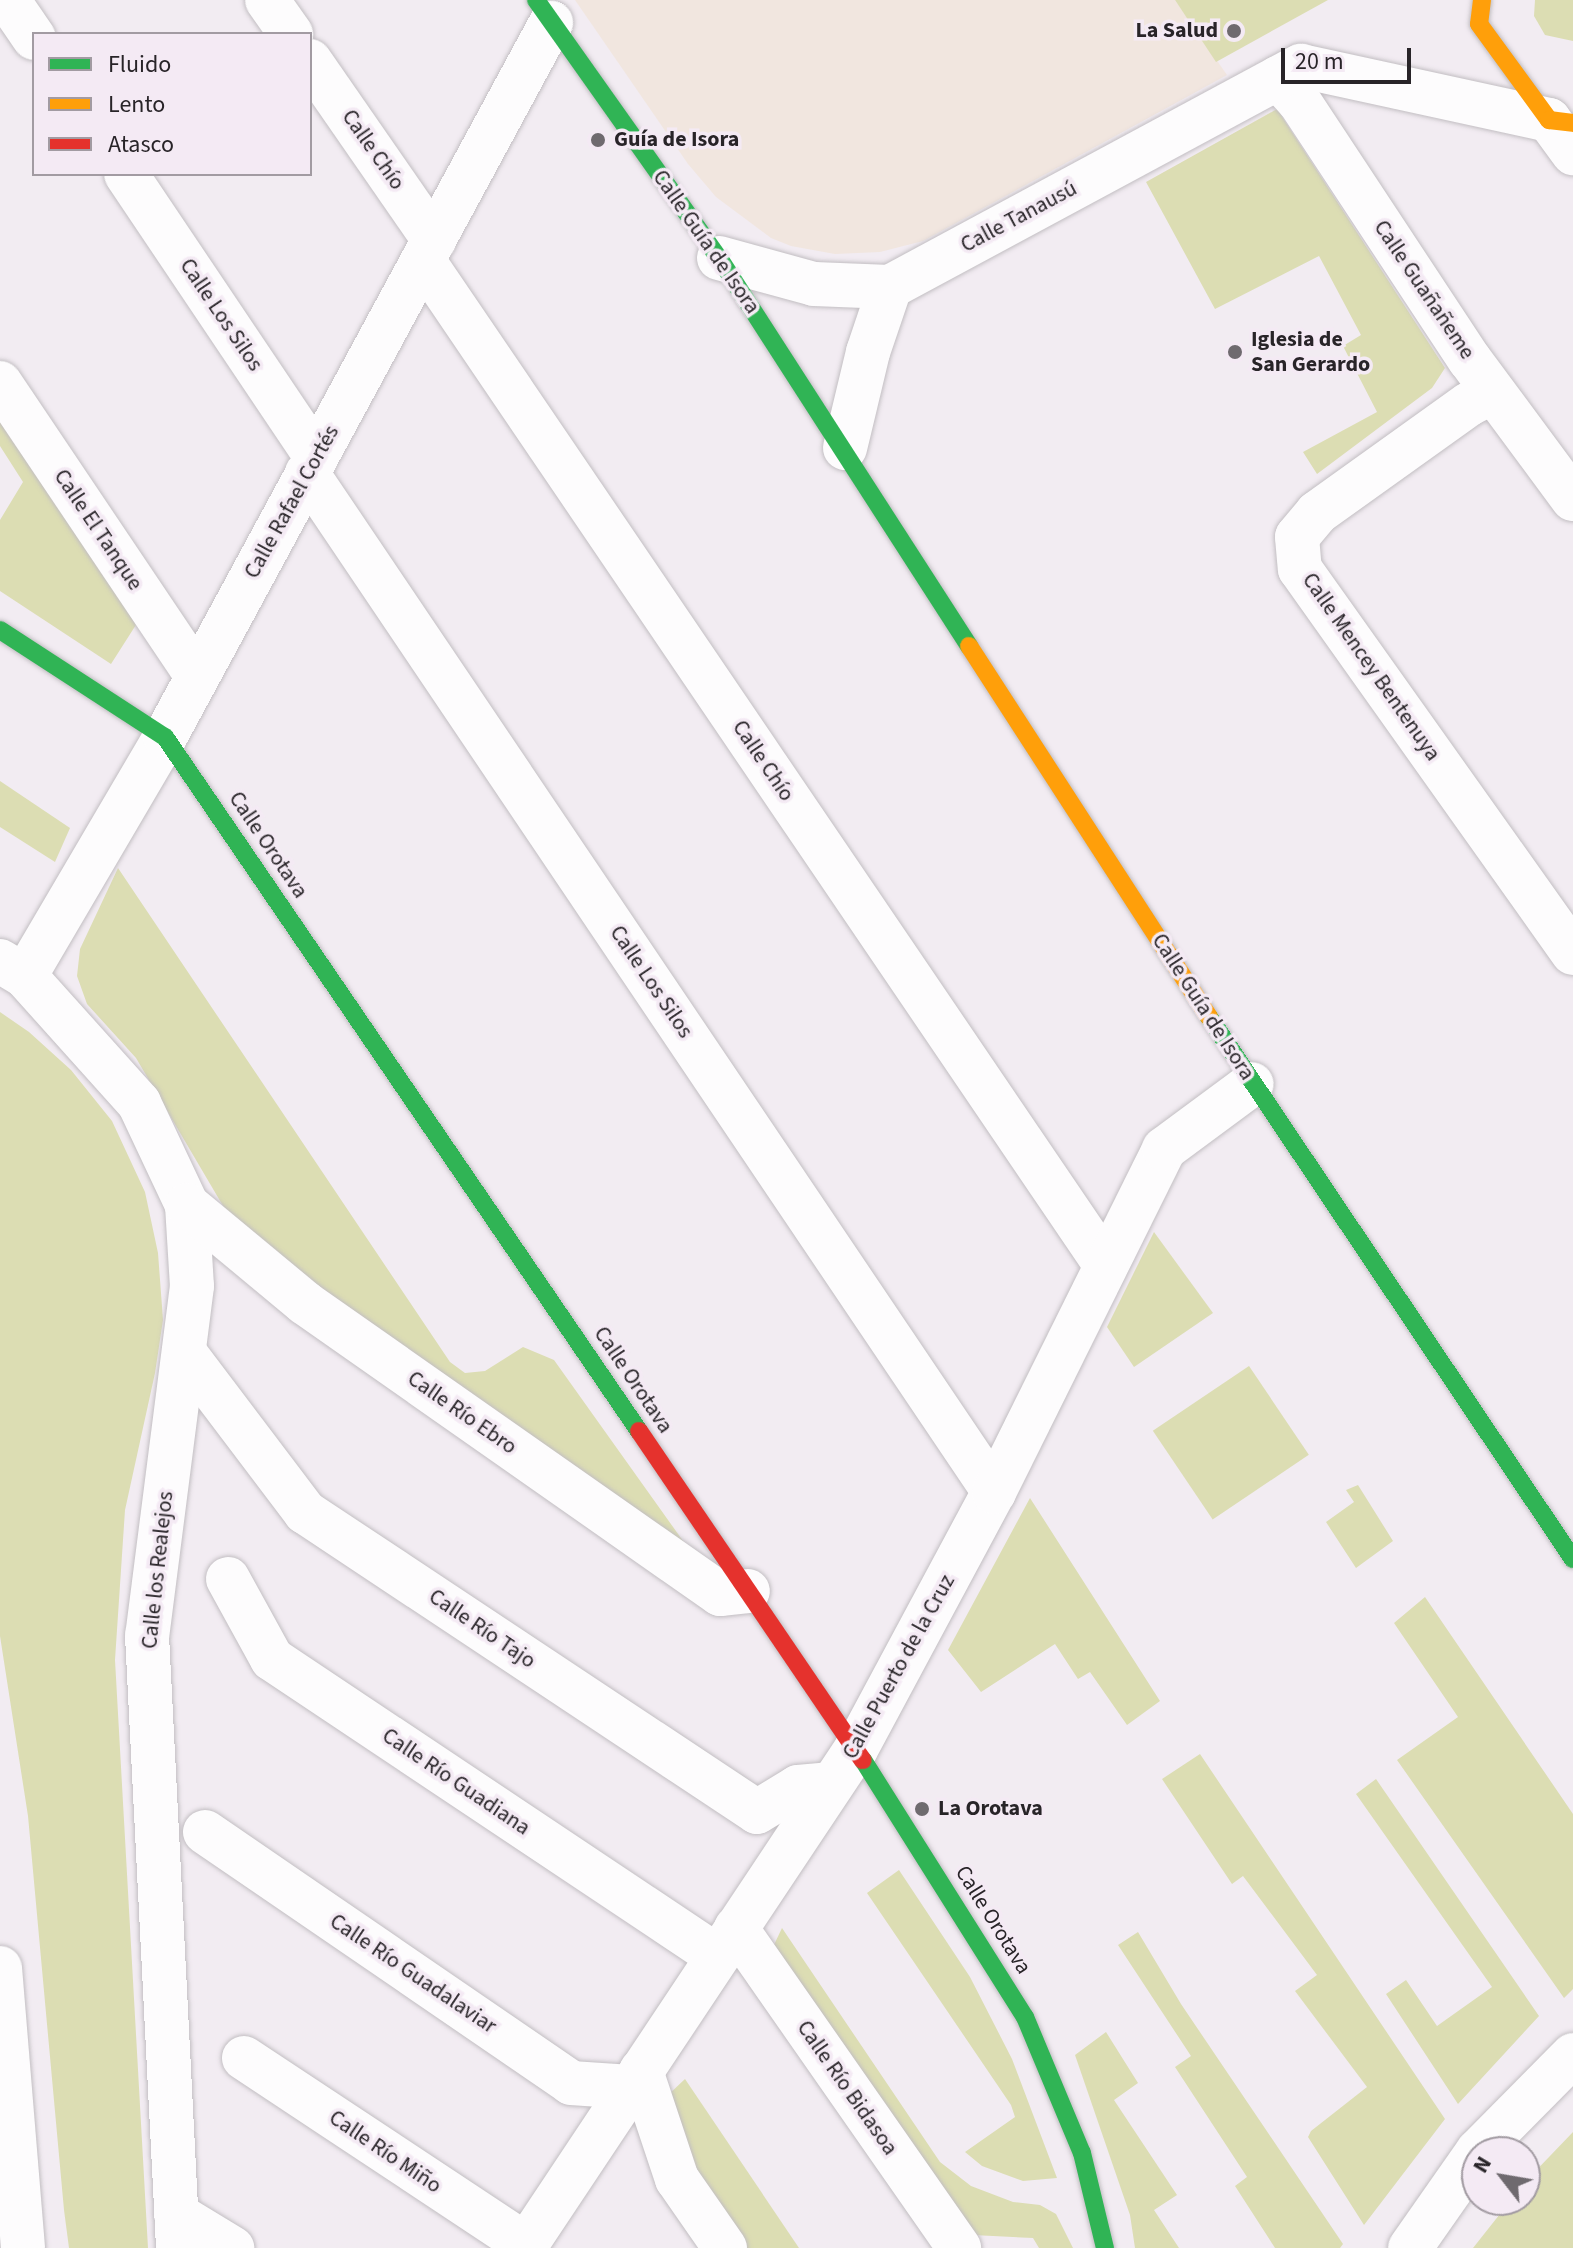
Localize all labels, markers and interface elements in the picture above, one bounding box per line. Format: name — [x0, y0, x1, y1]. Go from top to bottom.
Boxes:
place label: La Salud — [1135, 18, 1218, 44]
marker: La Salud — [1225, 22, 1243, 40]
legend — [32, 32, 312, 176]
scale bar — [1285, 32, 1415, 82]
text: 20 m — [1295, 44, 1344, 79]
text: Fluido — [108, 47, 171, 82]
text: Lento — [108, 87, 165, 122]
street label: Calle Chío — [336, 105, 410, 195]
text: Atasco — [108, 127, 174, 162]
place label: Guía de Isora — [614, 127, 739, 153]
marker: Guía de Isora — [589, 131, 607, 149]
street label: Calle Guía de Isora — [647, 165, 765, 319]
street label: Calle Tanausú — [956, 175, 1082, 259]
street label: Calle Guañañeme — [1368, 215, 1480, 365]
street label: Calle Los Silos — [174, 254, 268, 376]
place label: Iglesia de San Gerardo — [1251, 326, 1370, 378]
marker: Iglesia de San Gerardo — [1226, 343, 1244, 361]
street label: Calle Rafael Cortés — [239, 421, 345, 583]
street label: Calle El Tanque — [48, 465, 148, 595]
street label: Calle Mencey Bentenuya — [1296, 568, 1446, 766]
street label: Calle Chío — [726, 715, 800, 807]
street label: Calle Orotava — [223, 787, 313, 903]
street label: Calle Los Silos — [604, 921, 698, 1043]
street label: Calle Guía de Isora — [1146, 929, 1260, 1085]
street label: Calle Orotava — [588, 1322, 678, 1438]
street label: Calle Río Ebro — [402, 1366, 522, 1460]
street label: Calle los Realejos — [137, 1490, 179, 1650]
street label: Calle Puerto de la Cruz — [837, 1570, 961, 1764]
street label: Calle Río Tajo — [424, 1584, 540, 1674]
street label: Calle Río Guadiana — [377, 1723, 535, 1841]
place label: La Orotava — [938, 1796, 1043, 1822]
marker: La Orotava — [913, 1800, 931, 1818]
street label: Calle Orotava — [949, 1861, 1037, 1979]
street label: Calle Río Guadalaviar — [325, 1908, 501, 2040]
street label: Calle Río Bidasoa — [791, 2016, 903, 2160]
street label: Calle Río Miño — [324, 2105, 446, 2199]
north arrow — [1461, 2136, 1541, 2216]
text: N — [1465, 2150, 1500, 2179]

